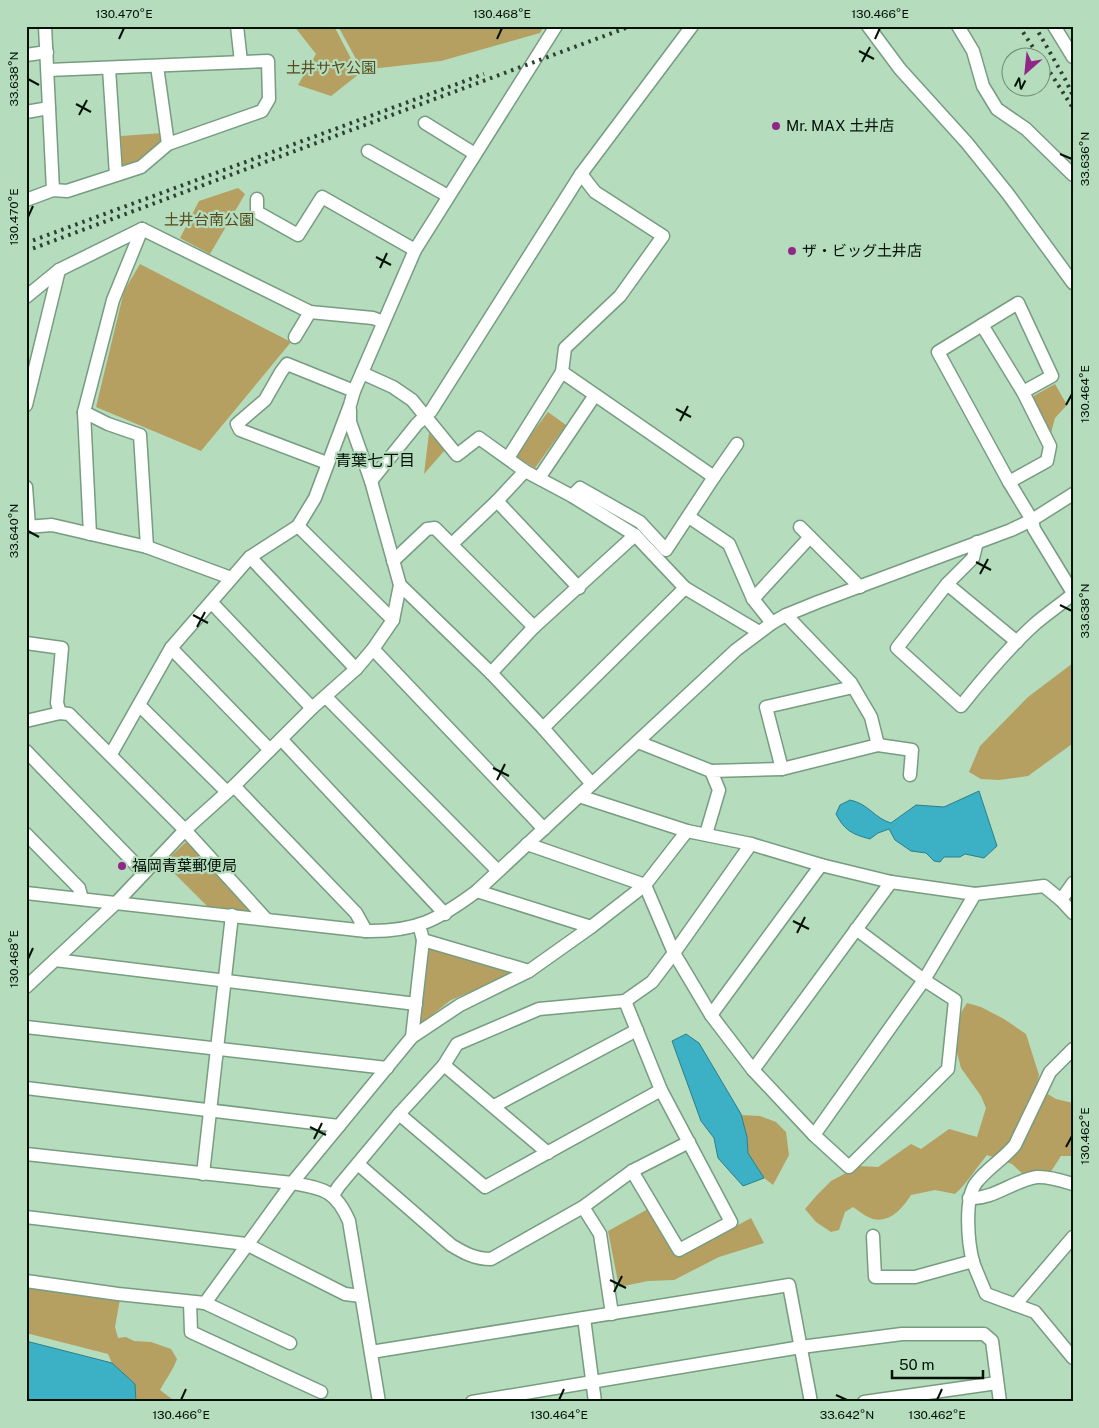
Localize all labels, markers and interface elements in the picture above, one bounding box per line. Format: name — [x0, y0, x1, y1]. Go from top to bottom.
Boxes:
text: 130.470°E — [95, 7, 153, 21]
text: 130.468°E — [473, 7, 531, 21]
text: 130.466°E — [851, 7, 909, 21]
north arrow — [1002, 48, 1052, 98]
text: 33.638°N — [7, 52, 21, 107]
park label: 土井サヤ公園 — [286, 59, 376, 76]
text: N — [1012, 74, 1029, 93]
place label: Mr. MAX 土井店 — [786, 117, 894, 134]
marker: Mr. MAX 土井店 — [770, 120, 782, 132]
text: 33.636°N — [1078, 132, 1092, 186]
text: 130.470°E — [7, 188, 21, 246]
park label: 土井台南公園 — [164, 211, 254, 228]
place label: ザ・ビッグ土井店 — [802, 242, 922, 259]
marker: ザ・ビッグ土井店 — [786, 245, 798, 257]
text: 130.464°E — [1078, 365, 1092, 423]
district label: 青葉七丁目 — [335, 451, 415, 470]
text: 33.640°N — [7, 504, 21, 558]
text: 33.638°N — [1078, 584, 1092, 639]
place label: 福岡青葉郵便局 — [132, 857, 237, 874]
marker: 福岡青葉郵便局 — [116, 860, 128, 872]
text: 130.468°E — [7, 930, 21, 988]
text: 130.462°E — [1078, 1107, 1092, 1165]
scale bar — [892, 1348, 983, 1380]
text: 50 m — [899, 1356, 934, 1373]
text: 130.466°E — [152, 1408, 210, 1422]
text: 130.464°E — [530, 1408, 588, 1422]
text: 33.642°N — [820, 1408, 874, 1422]
text: 130.462°E — [908, 1408, 966, 1422]

